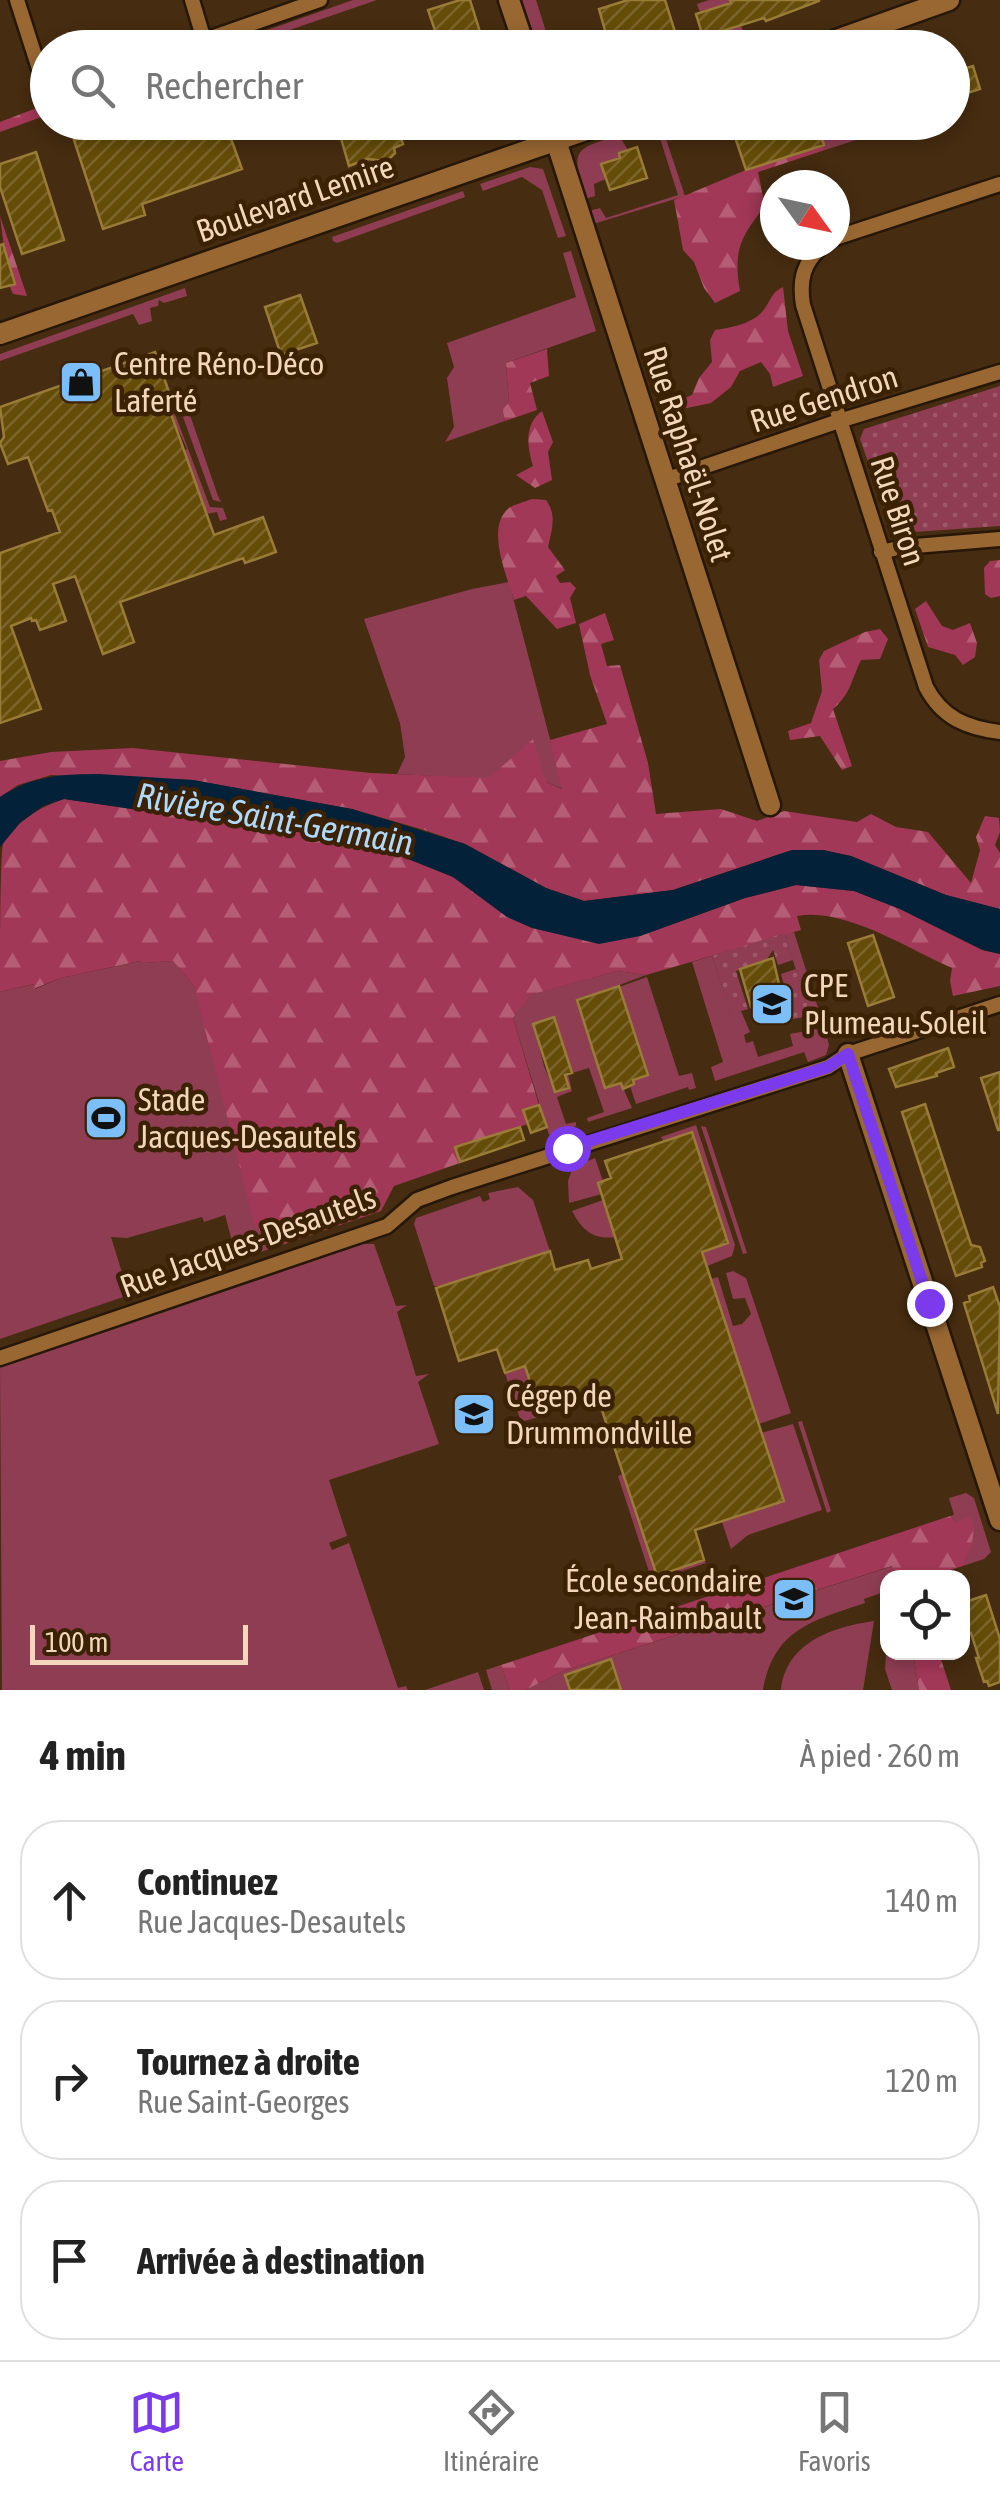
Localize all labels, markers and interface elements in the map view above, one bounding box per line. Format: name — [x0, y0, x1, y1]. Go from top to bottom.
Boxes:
search box — [30, 30, 970, 140]
icon: search — [65, 58, 120, 113]
text: Rechercher — [145, 64, 303, 107]
street label: Boulevard Lemire — [191, 147, 398, 250]
north arrow — [760, 170, 850, 260]
street label: Rue Raphaël-Nolet — [636, 342, 741, 566]
place label: Centre Réno-Déco Laferté — [114, 345, 324, 419]
street label: Rue Gendron — [746, 357, 902, 440]
shop icon: Centre Réno-Déco Laferté — [58, 359, 104, 405]
street label: Rue Biron — [863, 451, 934, 570]
water label: Rivière Saint-Germain — [134, 774, 417, 862]
place label: CPE Plumeau-Soleil — [804, 967, 987, 1041]
school or university icon: CPE Plumeau-Soleil — [749, 981, 795, 1027]
place label: Stade Jacques-Desautels — [138, 1081, 357, 1155]
sports icon: Stade Jacques-Desautels — [83, 1095, 129, 1141]
route start — [545, 1126, 591, 1172]
street label: Rue Jacques-Desautels — [115, 1178, 381, 1305]
route end — [907, 1281, 953, 1327]
place label: Cégep de Drummondville — [506, 1377, 692, 1451]
school or university icon: Cégep de Drummondville — [451, 1391, 497, 1437]
place label: École secondaire Jean-Raimbault — [565, 1562, 762, 1636]
map controls — [880, 1570, 970, 1660]
button: locate — [880, 1570, 970, 1660]
school or university icon: École secondaire Jean-Raimbault — [771, 1576, 817, 1622]
scale bar — [30, 1620, 248, 1664]
text: 100 m — [45, 1626, 108, 1658]
text: 4 min — [40, 1731, 126, 1779]
text: À pied · 260 m — [800, 1737, 960, 1774]
text: Continuez — [137, 1860, 278, 1903]
icon: ahead — [42, 1873, 97, 1928]
text: 140 m — [885, 1882, 958, 1919]
text: Rue Jacques-Desautels — [137, 1903, 406, 1940]
text: Tournez à droite — [137, 2040, 360, 2083]
icon: right — [42, 2053, 97, 2108]
text: 120 m — [885, 2062, 958, 2099]
text: Rue Saint-Georges — [137, 2083, 350, 2120]
icon: arrive — [42, 2233, 97, 2288]
text: Arrivée à destination — [137, 2239, 425, 2282]
tab: Carte — [129, 2385, 184, 2477]
tab: Itinéraire — [443, 2385, 539, 2477]
tab: Favoris — [798, 2385, 871, 2477]

